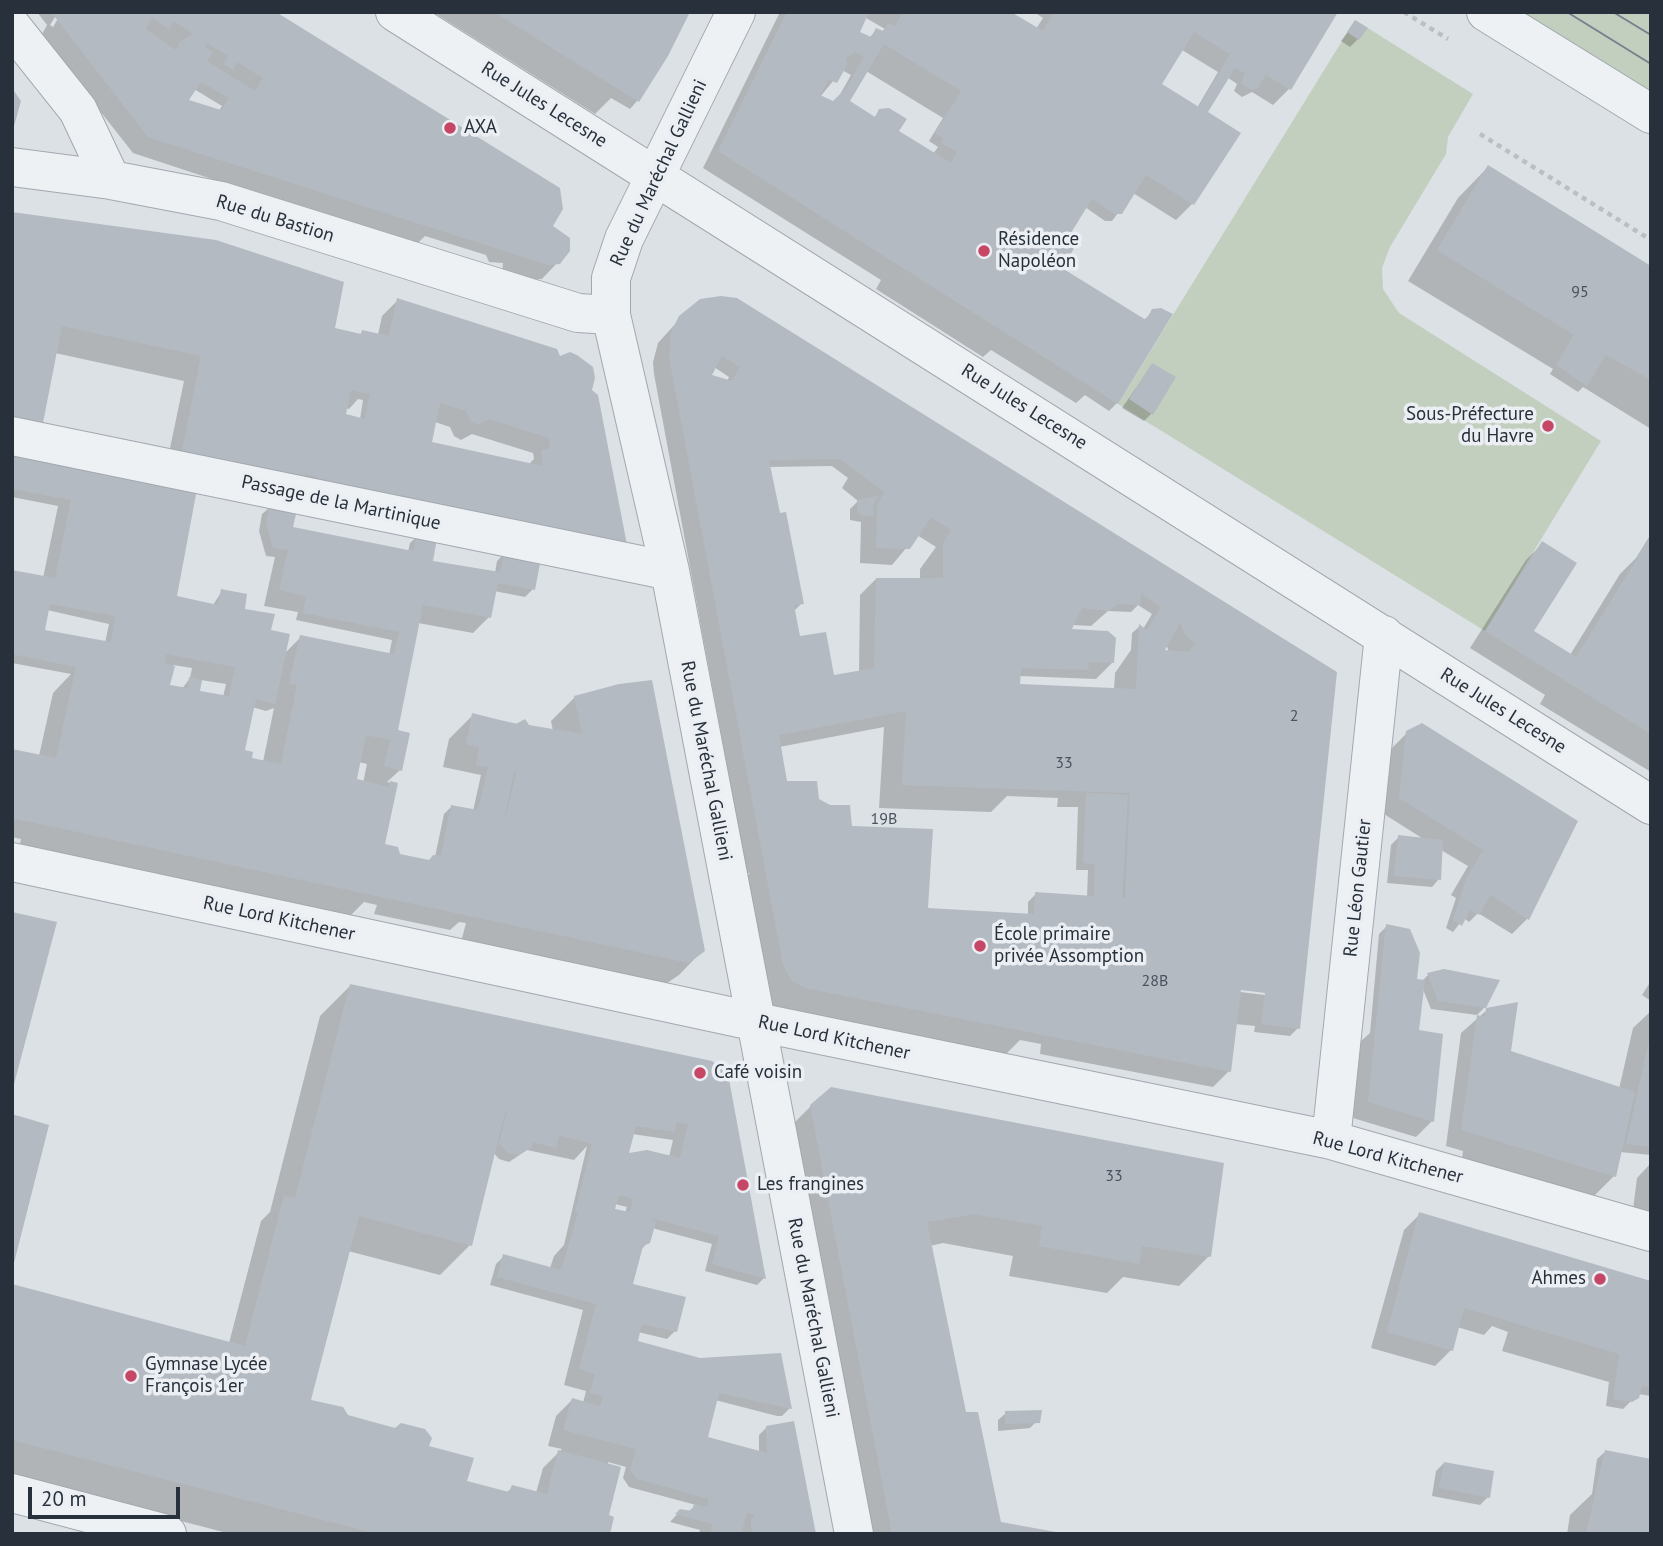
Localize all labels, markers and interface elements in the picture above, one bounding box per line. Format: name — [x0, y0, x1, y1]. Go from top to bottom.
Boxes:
street label: Rue Jules Lecesne — [477, 57, 611, 153]
street label: Rue du Maréchal Gallieni — [606, 76, 712, 270]
place label: AXA — [464, 117, 497, 139]
marker: AXA — [442, 120, 458, 136]
street label: Rue du Bastion — [213, 190, 337, 248]
place label: Résidence Napoléon — [998, 229, 1079, 273]
marker: Résidence Napoléon — [976, 243, 992, 259]
house number: 95 — [1571, 282, 1589, 302]
street label: Rue Jules Lecesne — [957, 359, 1091, 455]
place label: Sous-Préfecture du Havre — [1406, 404, 1534, 448]
marker: Sous-Préfecture du Havre — [1540, 418, 1556, 434]
street label: Passage de la Martinique — [239, 471, 443, 535]
street label: Rue du Maréchal Gallieni — [675, 659, 737, 863]
street label: Rue Jules Lecesne — [1436, 663, 1570, 759]
house number: 2 — [1290, 706, 1298, 726]
house number: 33 — [1055, 753, 1073, 773]
house number: 19B — [871, 809, 897, 829]
street label: Rue Léon Gautier — [1339, 818, 1377, 958]
street label: Rue Lord Kitchener — [201, 892, 357, 946]
place label: École primaire privée Assomption — [994, 924, 1144, 968]
marker: École primaire privée Assomption — [972, 938, 988, 954]
house number: 28B — [1142, 971, 1168, 991]
street label: Rue Lord Kitchener — [756, 1011, 912, 1065]
place label: Café voisin — [714, 1062, 802, 1084]
marker: Café voisin — [692, 1065, 708, 1081]
street label: Rue Lord Kitchener — [1310, 1127, 1466, 1189]
house number: 33 — [1105, 1166, 1123, 1186]
place label: Les frangines — [757, 1174, 864, 1196]
marker: Les frangines — [735, 1177, 751, 1193]
street label: Rue du Maréchal Gallieni — [782, 1216, 844, 1420]
place label: Ahmes — [1531, 1268, 1586, 1290]
marker: Ahmes — [1592, 1271, 1608, 1287]
place label: Gymnase Lycée François 1er — [145, 1354, 267, 1398]
marker: Gymnase Lycée François 1er — [123, 1368, 139, 1384]
scale bar — [32, 1472, 184, 1516]
text: 20 m — [41, 1485, 87, 1512]

